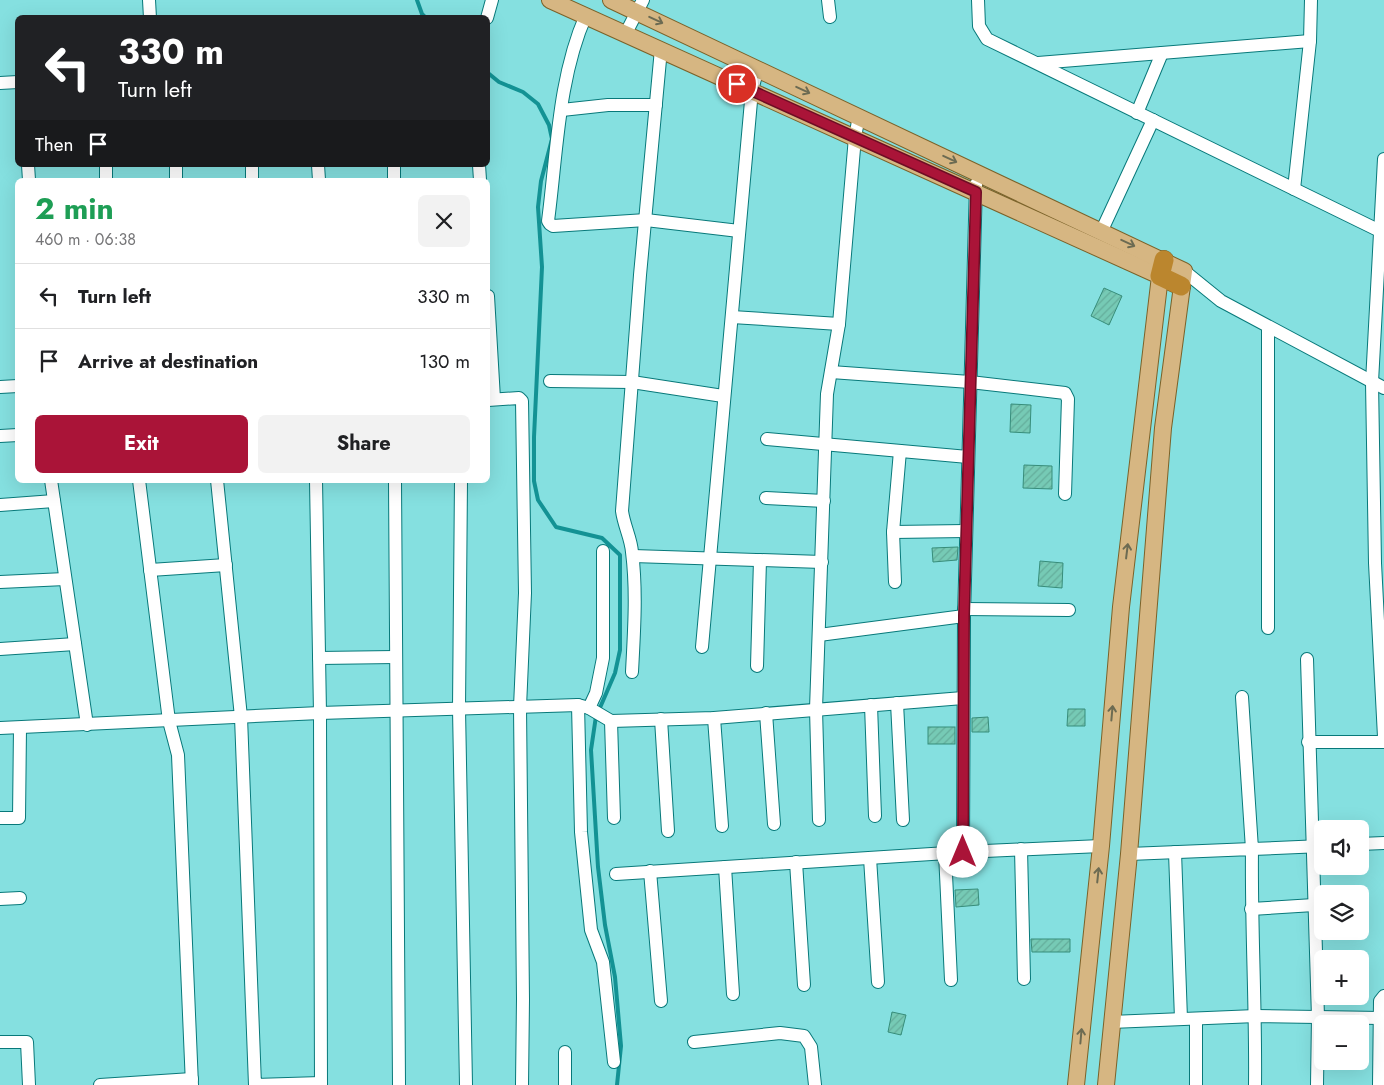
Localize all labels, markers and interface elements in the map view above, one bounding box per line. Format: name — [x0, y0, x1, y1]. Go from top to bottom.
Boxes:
one-way arrow — [648, 16, 663, 26]
text: 330 m — [118, 27, 224, 77]
icon: left — [35, 35, 100, 100]
pin — [716, 63, 758, 105]
icon: arrive — [723, 70, 751, 98]
text: Turn left — [118, 73, 192, 105]
one-way arrow — [795, 85, 810, 95]
icon: arrive — [84, 130, 112, 158]
text: Then — [35, 131, 74, 158]
one-way arrow — [942, 154, 957, 164]
text: 2 min — [35, 187, 114, 230]
button: close — [418, 195, 470, 247]
text: 460 m · 06:38 — [35, 228, 136, 251]
one-way arrow — [1120, 239, 1135, 248]
icon: left — [35, 282, 63, 310]
text: Turn left — [78, 283, 151, 310]
text: 330 m — [417, 283, 470, 310]
icon: arrive — [35, 347, 63, 375]
text: Arrive at destination — [78, 348, 258, 375]
text: 130 m — [419, 348, 470, 375]
button: Exit — [35, 415, 248, 473]
button: Share — [258, 415, 470, 473]
one-way arrow — [1123, 544, 1133, 560]
one-way arrow — [1107, 705, 1117, 721]
map controls — [1314, 820, 1369, 1070]
button: sound — [1314, 820, 1369, 875]
position arrow — [936, 825, 988, 877]
one-way arrow — [1093, 867, 1103, 883]
button: layers — [1314, 885, 1369, 940]
button: + — [1314, 950, 1369, 1005]
button: − — [1314, 1015, 1369, 1070]
one-way arrow — [1076, 1029, 1085, 1045]

